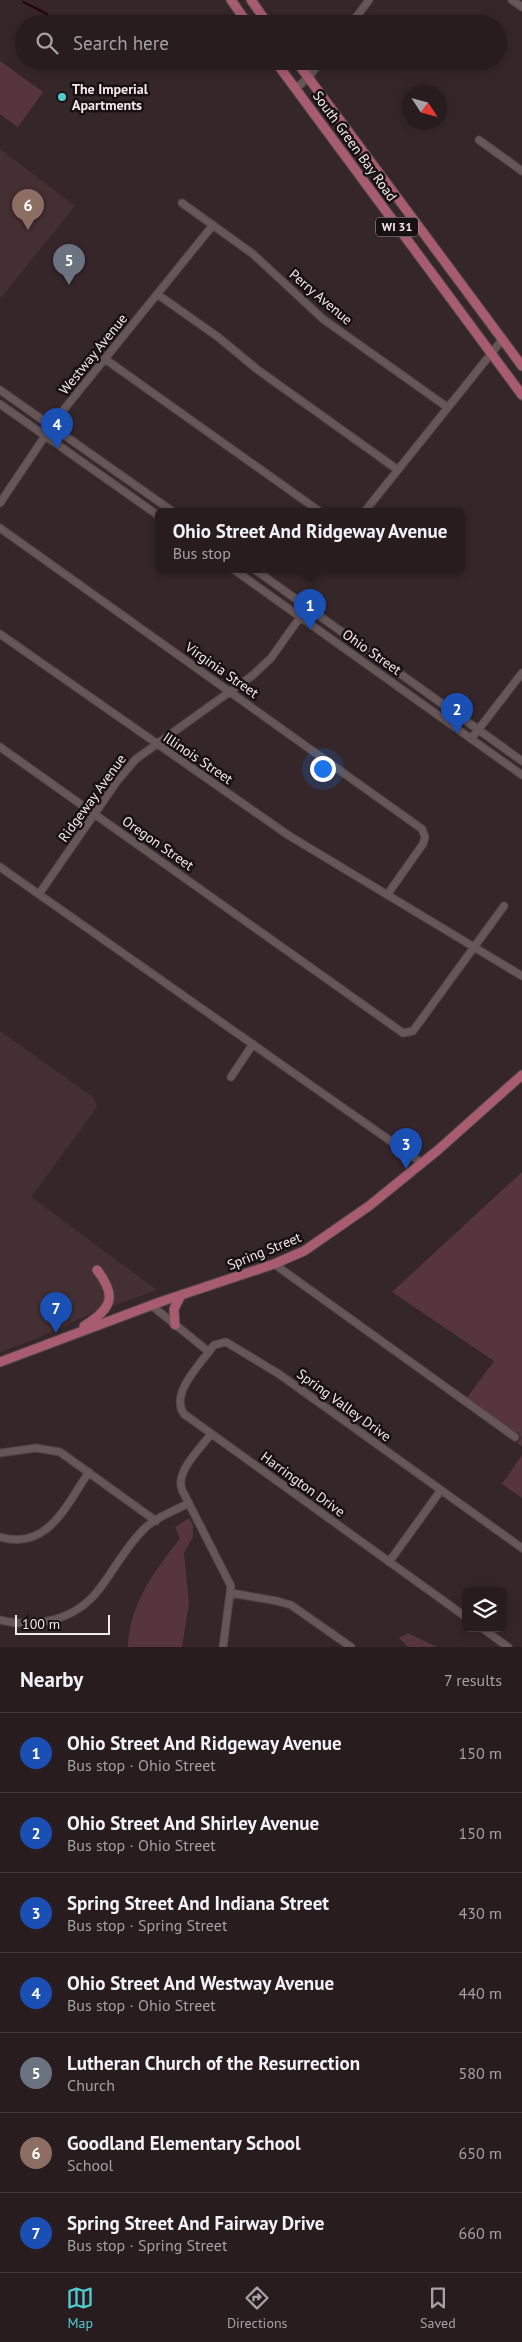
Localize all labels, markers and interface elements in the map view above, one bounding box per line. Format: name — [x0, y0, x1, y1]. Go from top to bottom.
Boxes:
search box — [15, 15, 507, 70]
icon: search — [33, 29, 61, 57]
text: Search here — [73, 31, 169, 55]
place label: The Imperial Apartments — [72, 80, 149, 114]
north arrow — [402, 85, 447, 130]
street label: South Green Bay Road — [309, 87, 401, 205]
marker: The Imperial Apartments — [56, 91, 68, 103]
pin: 6 — [12, 189, 44, 230]
road number: WI 31 — [376, 218, 418, 236]
pin: 5 — [53, 244, 85, 285]
street label: Perry Avenue — [286, 265, 356, 329]
street label: Westway Avenue — [55, 310, 131, 398]
pin: 4 — [41, 408, 73, 449]
popup — [155, 508, 465, 573]
text: Ohio Street And Ridgeway Avenue — [173, 519, 447, 543]
text: Bus stop — [173, 543, 231, 563]
pin: 1 — [294, 589, 326, 630]
street label: Ohio Street — [339, 625, 405, 679]
street label: Virginia Street — [181, 638, 262, 702]
pin: 2 — [441, 693, 473, 734]
street label: Illinois Street — [160, 728, 237, 788]
street label: Ridgeway Avenue — [54, 750, 130, 846]
your location — [310, 756, 336, 782]
street label: Oregon Street — [119, 812, 198, 874]
pin: 3 — [390, 1128, 422, 1169]
street label: Spring Street — [224, 1228, 304, 1274]
pin: 7 — [40, 1292, 72, 1333]
street label: Spring Valley Drive — [293, 1365, 395, 1445]
street label: Harrington Drive — [257, 1447, 349, 1521]
map controls — [462, 1587, 507, 1632]
button: layers — [462, 1587, 507, 1632]
scale bar — [15, 1612, 110, 1635]
text: 100 m — [22, 1615, 60, 1633]
text: Nearby — [20, 1666, 83, 1693]
text: 7 results — [444, 1670, 502, 1690]
text: Ohio Street And Ridgeway Avenue — [67, 1731, 342, 1755]
text: 1 — [31, 1743, 41, 1763]
text: 150 m — [459, 1743, 502, 1763]
text: Bus stop · Ohio Street — [67, 1755, 216, 1775]
text: Ohio Street And Shirley Avenue — [67, 1811, 319, 1835]
text: 2 — [31, 1823, 41, 1843]
text: 150 m — [459, 1823, 502, 1843]
text: Bus stop · Ohio Street — [67, 1835, 216, 1855]
text: Spring Street And Indiana Street — [67, 1891, 329, 1915]
text: 3 — [31, 1903, 41, 1923]
text: 430 m — [459, 1903, 502, 1923]
text: Bus stop · Spring Street — [67, 1915, 227, 1935]
text: Ohio Street And Westway Avenue — [67, 1971, 334, 1995]
text: 4 — [31, 1983, 41, 2003]
text: 440 m — [459, 1983, 502, 2003]
text: Bus stop · Ohio Street — [67, 1995, 216, 2015]
text: Lutheran Church of the Resurrection — [67, 2051, 360, 2075]
text: 5 — [31, 2063, 41, 2083]
text: 580 m — [459, 2063, 502, 2083]
text: Church — [67, 2075, 115, 2095]
text: Goodland Elementary School — [67, 2131, 301, 2155]
text: 6 — [31, 2143, 41, 2163]
text: 650 m — [459, 2143, 502, 2163]
text: School — [67, 2155, 113, 2175]
text: Spring Street And Fairway Drive — [67, 2211, 324, 2235]
text: 7 — [31, 2223, 41, 2243]
text: 660 m — [459, 2223, 502, 2243]
text: Bus stop · Spring Street — [67, 2235, 227, 2255]
tab: Map — [66, 2284, 94, 2332]
tab: Directions — [227, 2284, 287, 2332]
tab: Saved — [420, 2284, 456, 2332]

